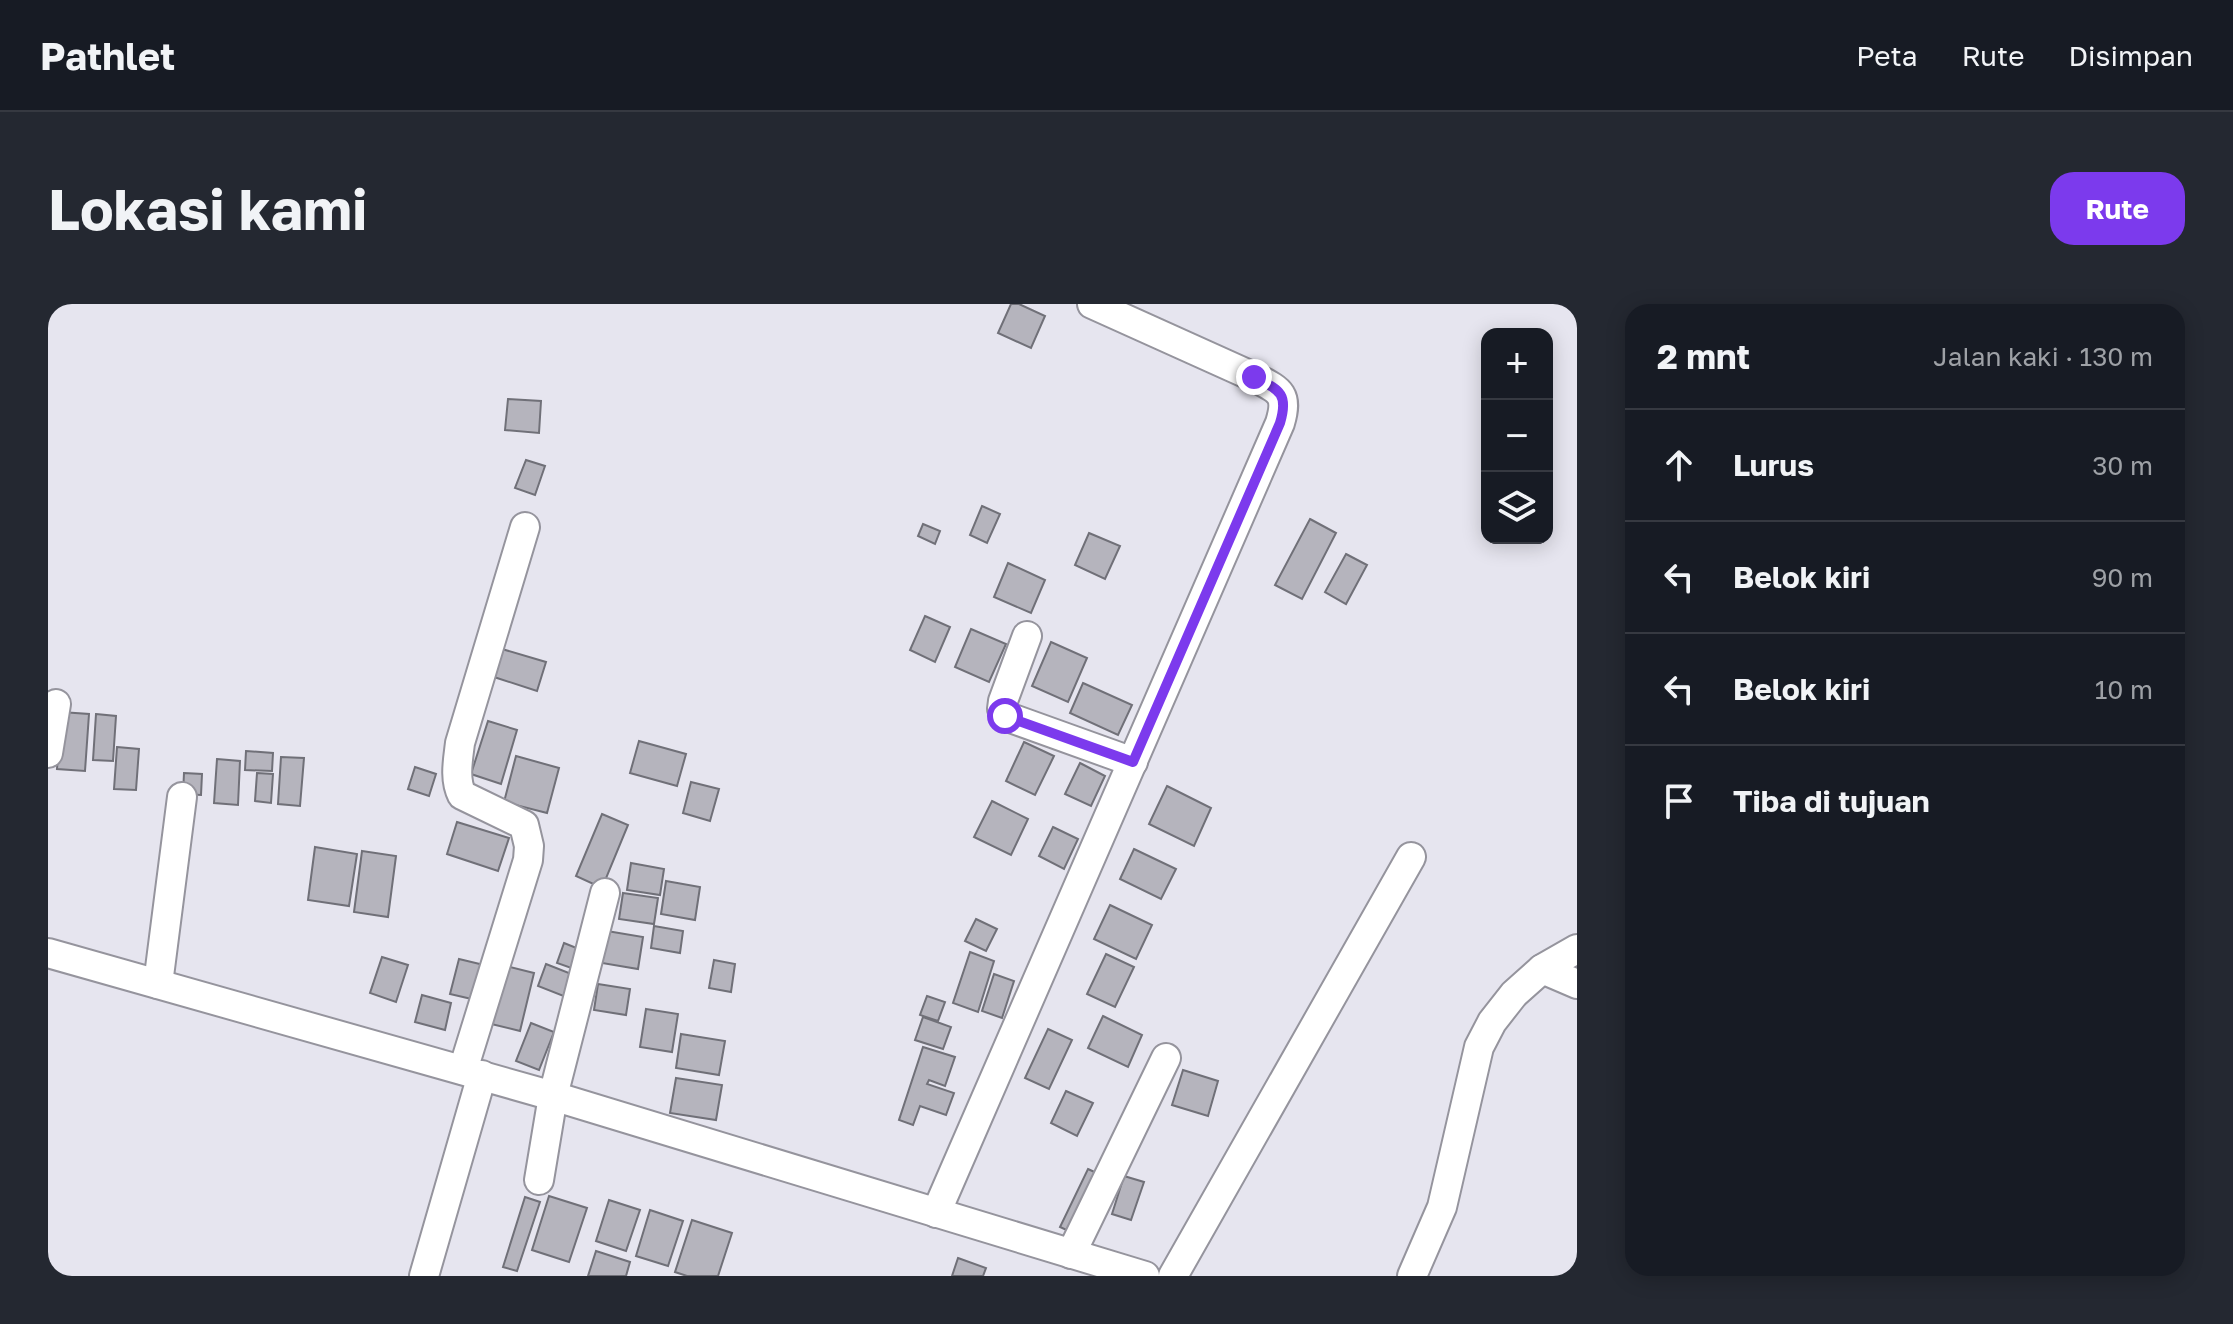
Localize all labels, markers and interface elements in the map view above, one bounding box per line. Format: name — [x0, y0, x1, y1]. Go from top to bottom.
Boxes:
text: Pathlet — [40, 33, 175, 78]
text: Peta — [1856, 39, 1918, 72]
text: Rute — [1962, 39, 2025, 72]
text: Disimpan — [2069, 39, 2193, 72]
button: Rute — [2050, 172, 2185, 245]
text: Lokasi kami — [48, 175, 367, 242]
map controls — [1481, 328, 1553, 544]
button: + — [1481, 328, 1553, 400]
text: 2 mnt — [1657, 336, 1750, 376]
text: Jalan kaki · 130 m — [1933, 341, 2153, 372]
route end — [1236, 359, 1272, 395]
button: − — [1481, 400, 1553, 472]
icon: ahead — [1657, 443, 1701, 487]
text: Lurus — [1733, 447, 1814, 483]
text: 30 m — [2092, 450, 2153, 481]
button: layers — [1481, 472, 1553, 544]
icon: left — [1657, 555, 1701, 599]
text: Belok kiri — [1733, 559, 1870, 595]
text: 90 m — [2092, 562, 2153, 593]
icon: left — [1657, 667, 1701, 711]
text: Belok kiri — [1733, 671, 1870, 707]
text: 10 m — [2095, 674, 2153, 705]
route start — [987, 698, 1023, 734]
icon: arrive — [1657, 779, 1701, 823]
text: Tiba di tujuan — [1733, 783, 1930, 819]

